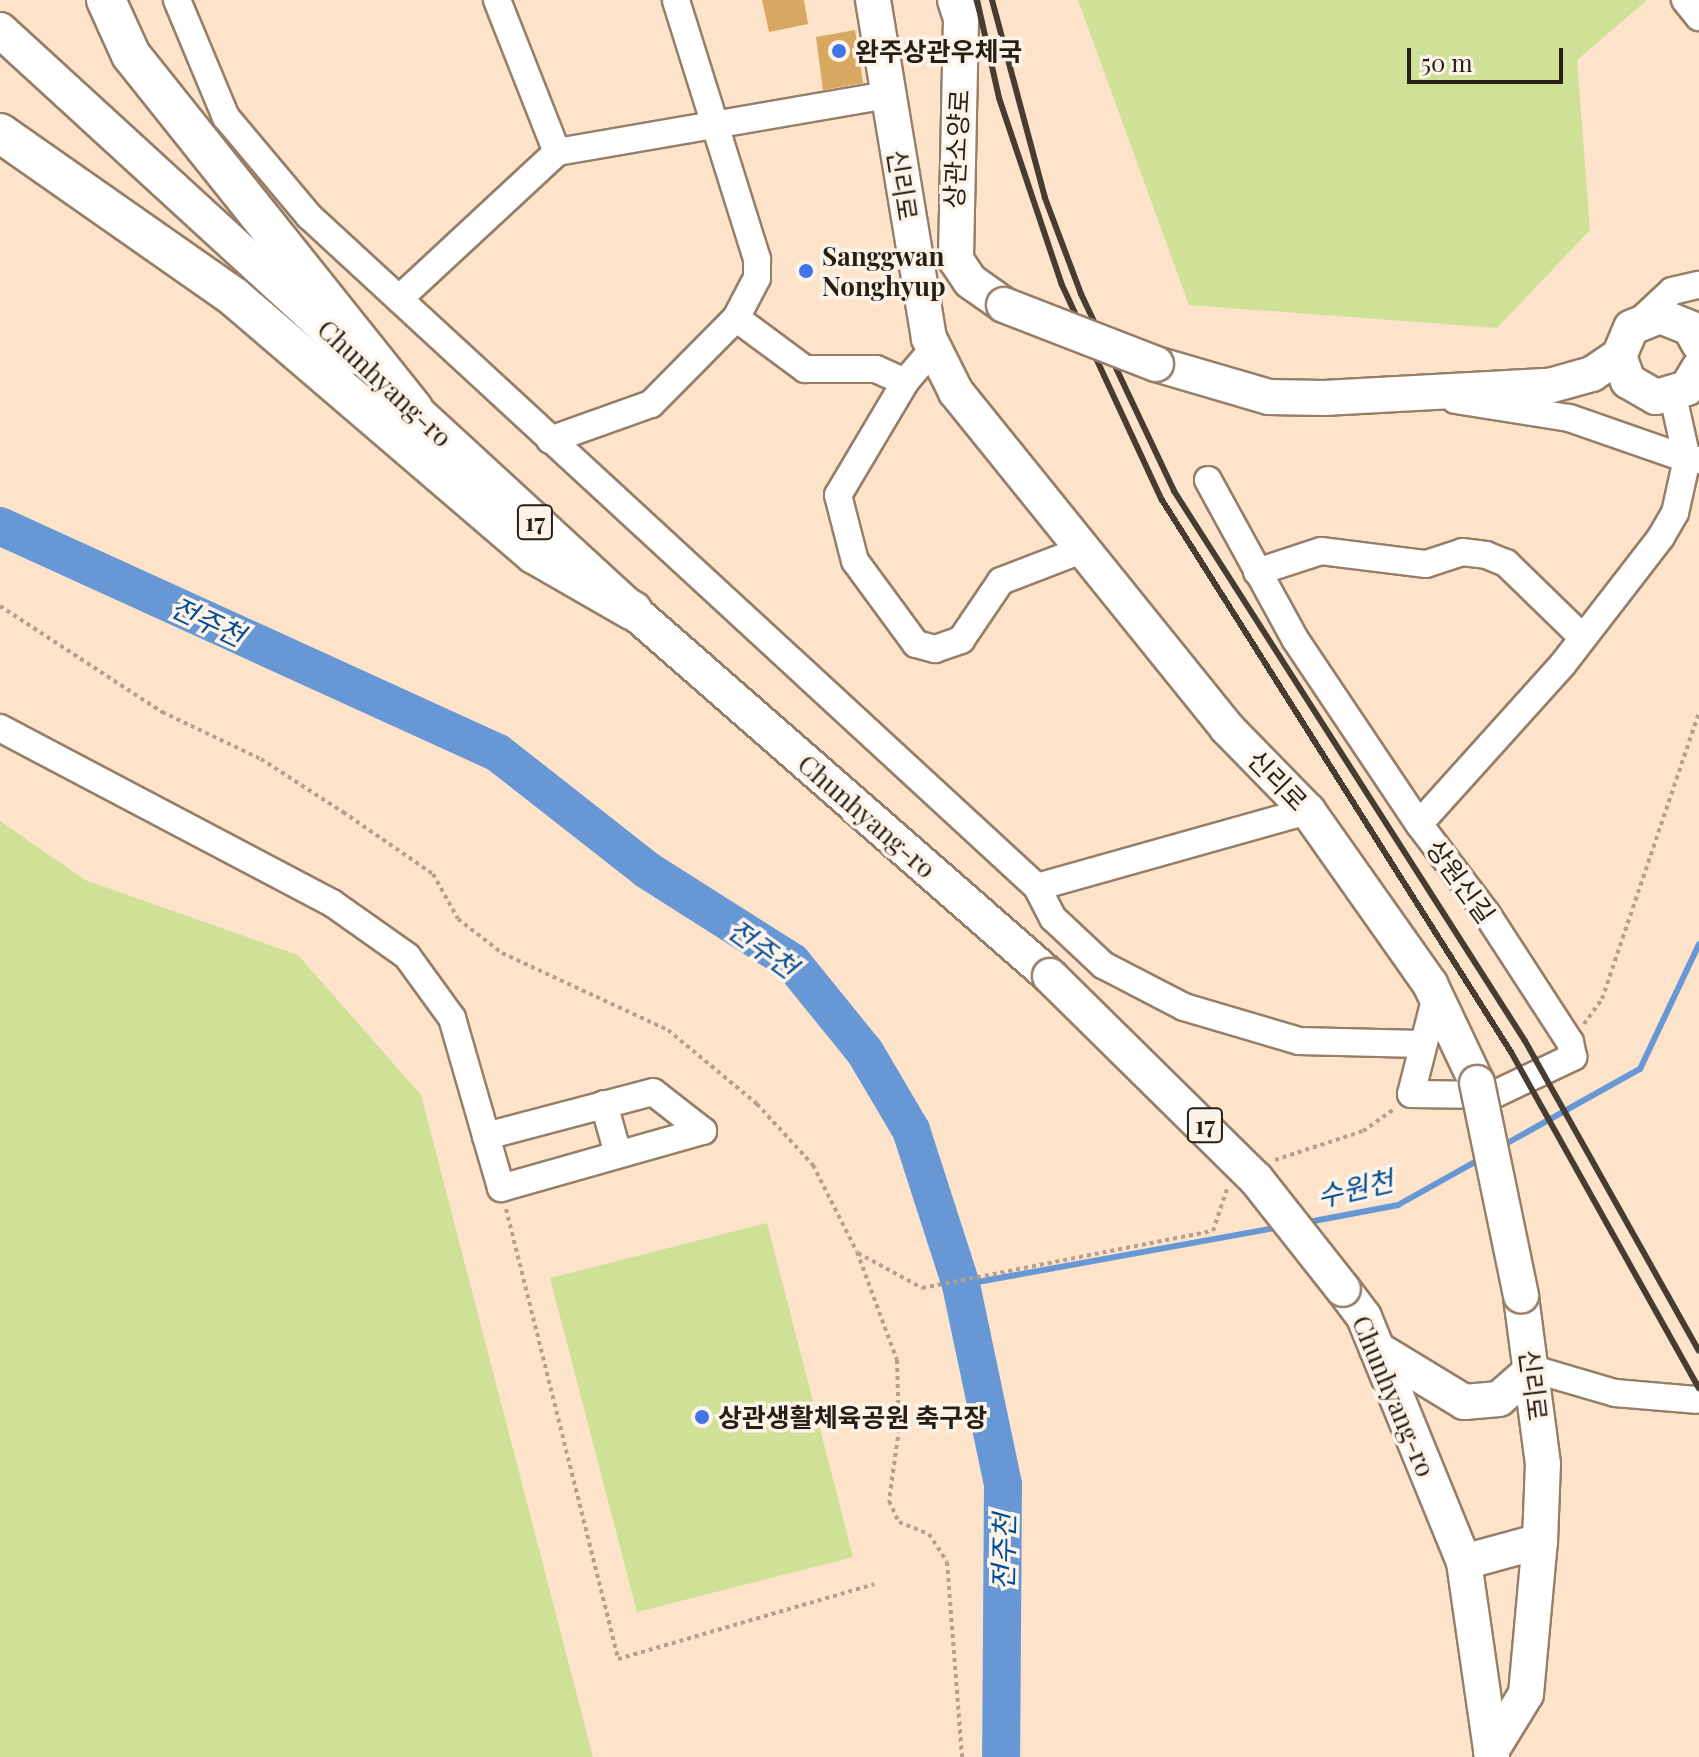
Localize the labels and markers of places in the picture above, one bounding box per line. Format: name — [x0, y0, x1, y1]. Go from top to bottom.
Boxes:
place label: 완주상관우체국 — [855, 35, 1022, 67]
marker: 완주상관우체국 — [830, 42, 848, 60]
place label: Sanggwan Nonghyup — [822, 240, 945, 302]
marker: Sanggwan Nonghyup — [797, 262, 815, 280]
place label: 상관생활체육공원 축구장 — [718, 1401, 987, 1433]
marker: 상관생활체육공원 축구장 — [693, 1408, 711, 1426]

